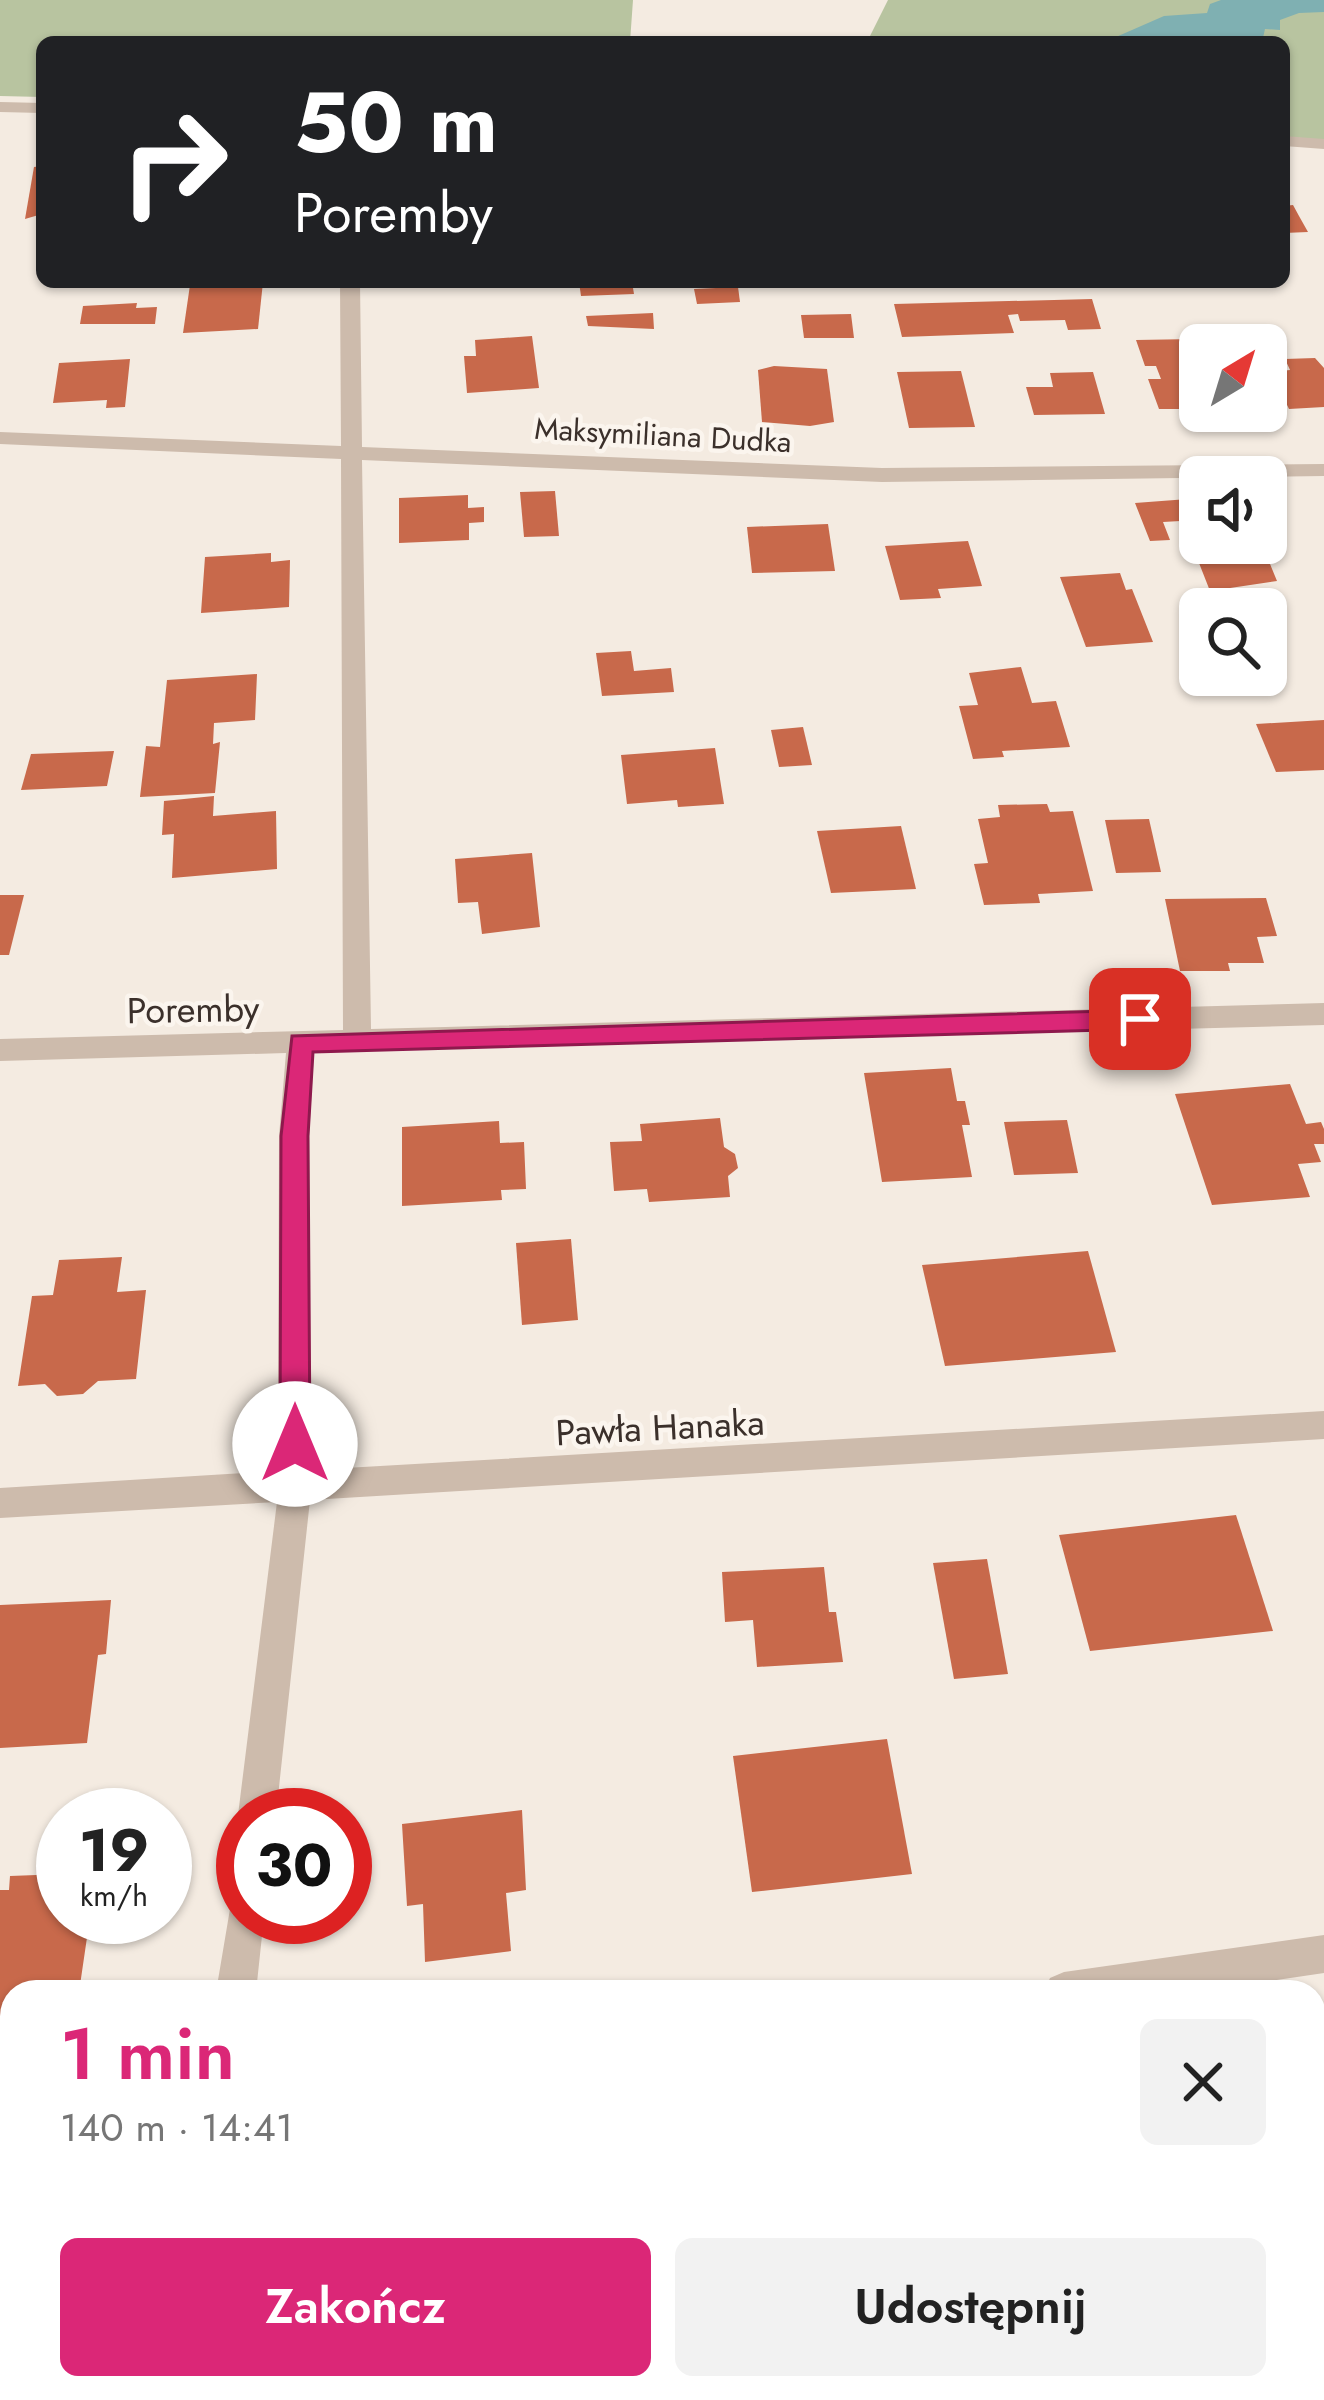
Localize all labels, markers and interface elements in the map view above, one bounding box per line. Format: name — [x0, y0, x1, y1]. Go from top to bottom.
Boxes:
text: 50 m — [294, 62, 498, 184]
icon: right — [96, 84, 252, 240]
text: Poremby — [294, 174, 493, 252]
north arrow — [1179, 324, 1287, 432]
map controls — [1179, 324, 1287, 696]
street label: Maksymiliana Dudka — [533, 407, 793, 463]
button: sound — [1179, 456, 1287, 564]
button: search — [1179, 588, 1287, 696]
pin — [1089, 968, 1191, 1070]
street label: Poremby — [126, 982, 260, 1036]
icon: arrive — [1107, 986, 1173, 1052]
position arrow — [232, 1381, 358, 1507]
street label: Pawła Hanaka — [554, 1396, 766, 1458]
speed limit sign: 30 — [216, 1788, 372, 1944]
text: 19 — [79, 1807, 149, 1894]
text: km/h — [80, 1874, 148, 1917]
text: 1 min — [60, 2002, 235, 2106]
button: close — [1140, 2019, 1266, 2145]
text: 140 m · 14:41 — [60, 2099, 293, 2156]
button: Zakończ — [60, 2238, 651, 2376]
button: Udostępnij — [675, 2238, 1266, 2376]

